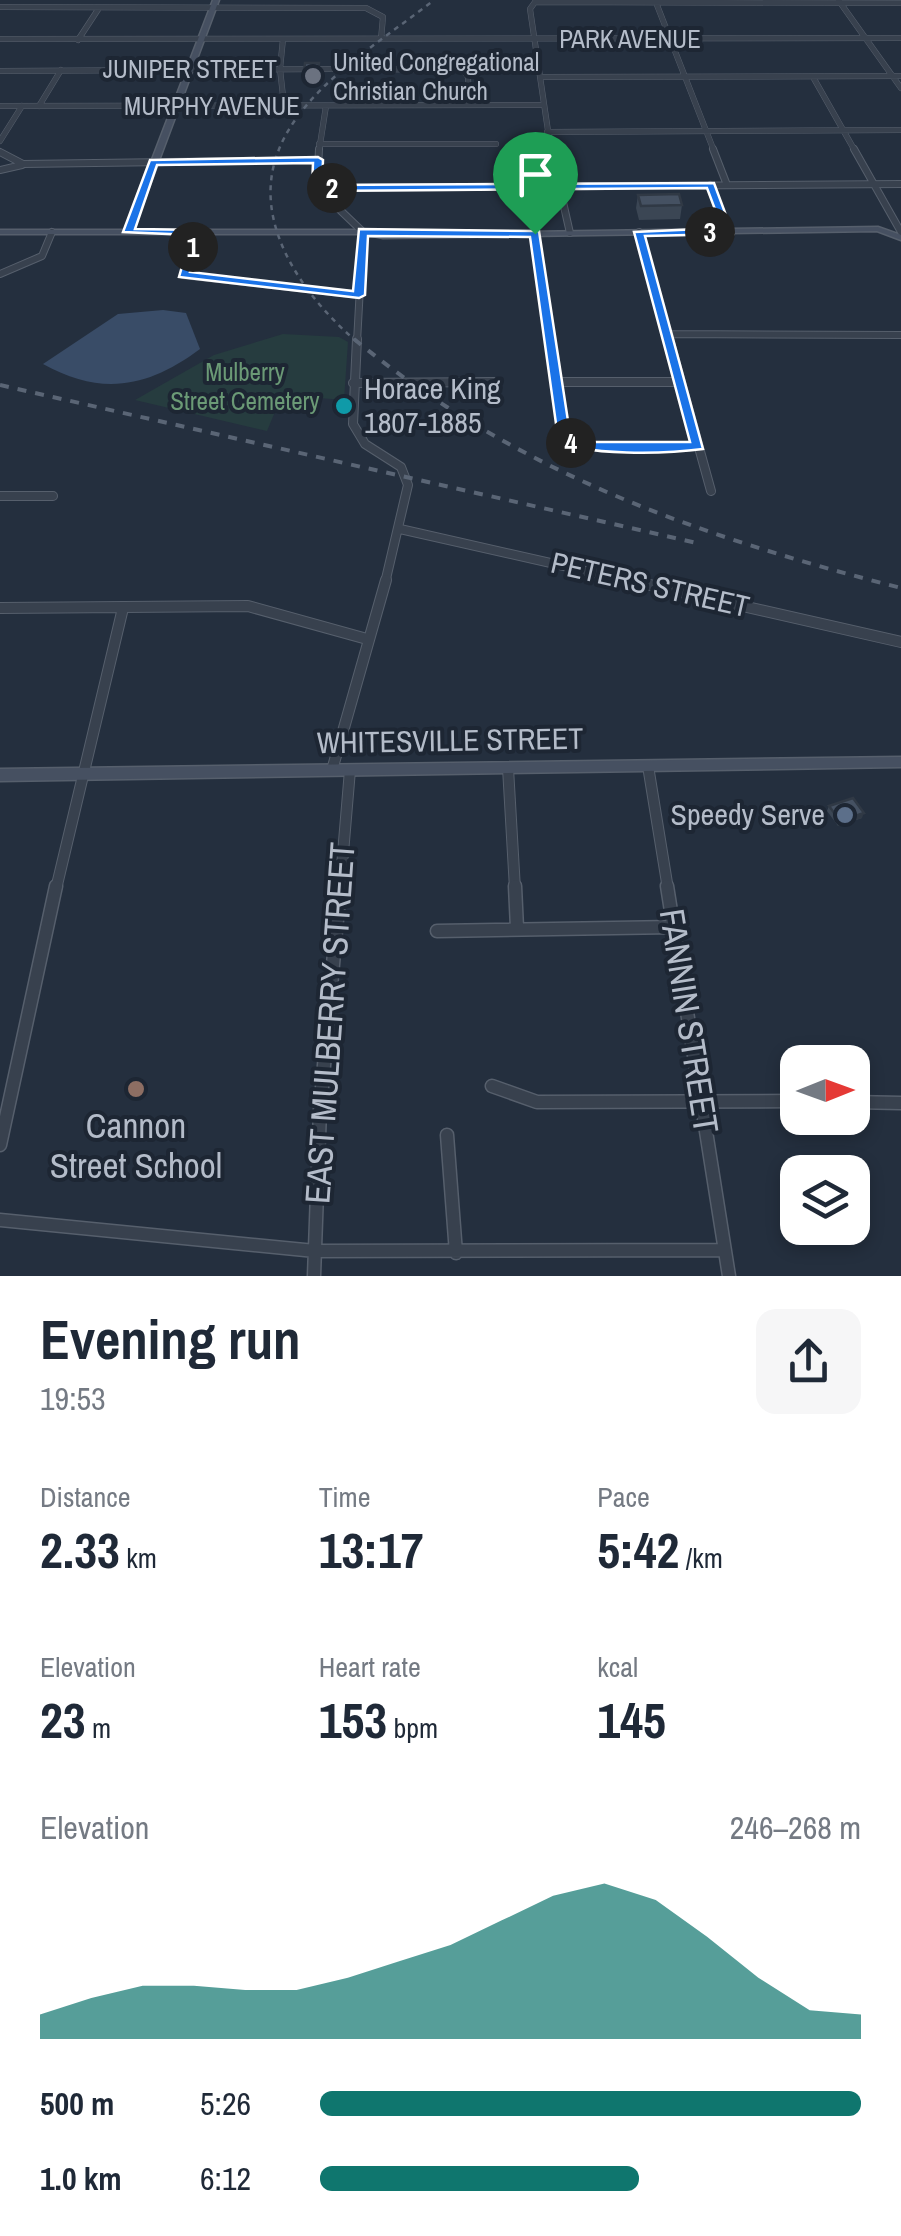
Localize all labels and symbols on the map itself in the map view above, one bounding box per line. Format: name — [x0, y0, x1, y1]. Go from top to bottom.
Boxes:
street label: PARK AVENUE — [559, 22, 701, 56]
place label: United Congregational Christian Church — [333, 45, 539, 108]
street label: JUNIPER STREET — [103, 52, 278, 86]
marker: United Congregational Christian Church — [302, 65, 324, 87]
street label: MURPHY AVENUE — [124, 89, 300, 123]
pin — [493, 132, 578, 235]
pin: 2 — [307, 163, 357, 213]
pin: 3 — [685, 207, 735, 257]
pin: 1 — [168, 222, 218, 272]
park label: Mulberry Street Cemetery — [170, 355, 320, 418]
place label: Horace King 1807-1885 — [364, 368, 501, 442]
marker: Horace King 1807-1885 — [333, 395, 355, 417]
pin: 4 — [546, 418, 596, 468]
street label: PETERS STREET — [547, 542, 753, 626]
street label: WHITESVILLE STREET — [316, 718, 584, 762]
place label: Speedy Serve — [670, 794, 825, 834]
marker: Speedy Serve — [834, 804, 856, 826]
street label: EAST MULBERRY STREET — [293, 841, 366, 1205]
street label: FANNIN STREET — [649, 905, 730, 1136]
north arrow — [780, 1045, 870, 1135]
marker: Cannon Street School — [125, 1078, 147, 1100]
place label: Cannon Street School — [50, 1102, 222, 1189]

